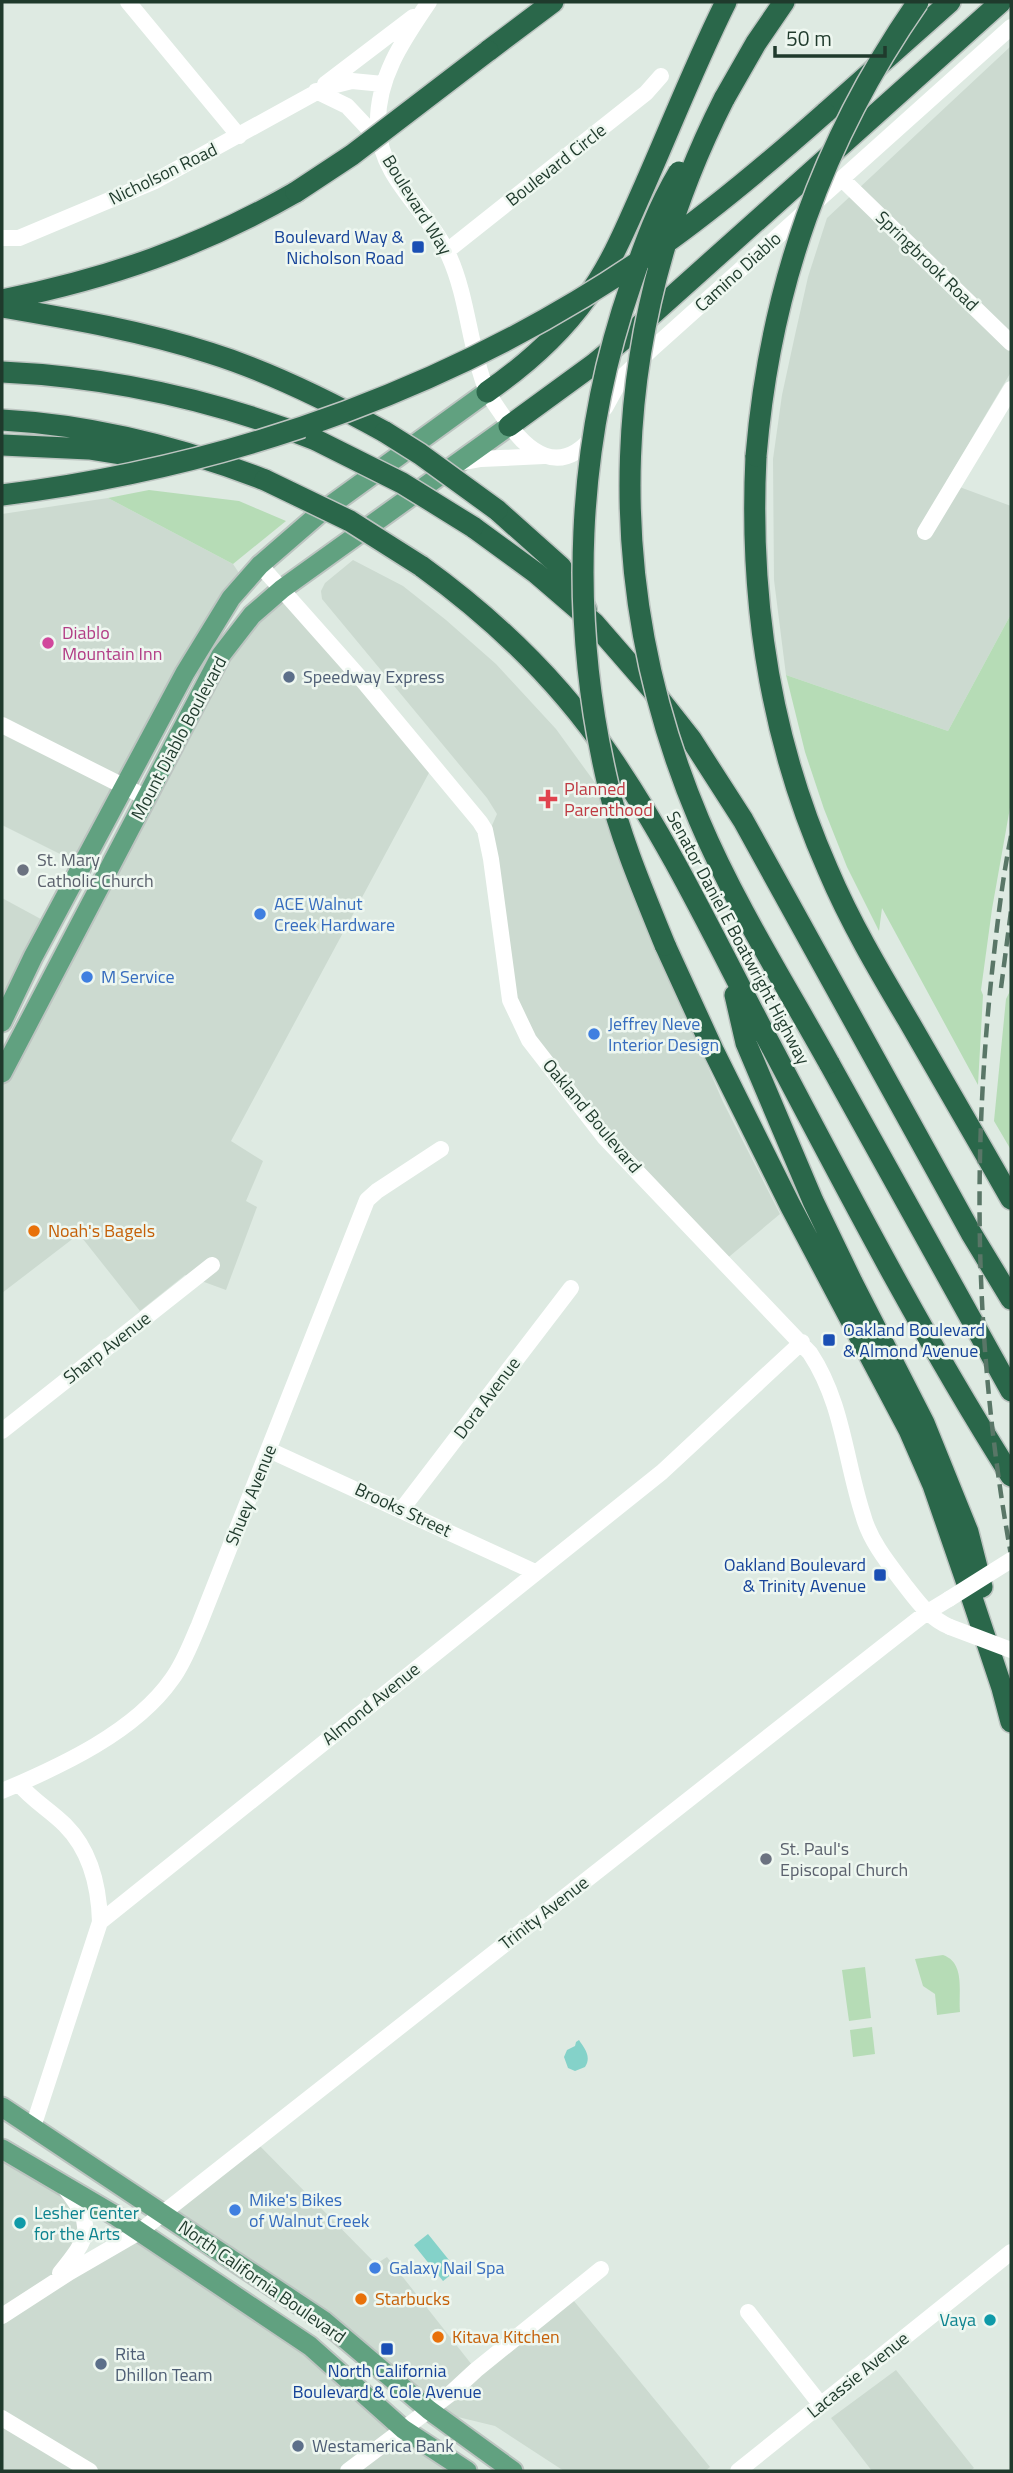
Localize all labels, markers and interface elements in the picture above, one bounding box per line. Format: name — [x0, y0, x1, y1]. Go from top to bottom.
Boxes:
scale bar — [775, 14, 885, 58]
text: 50 m — [786, 22, 832, 54]
street label: Boulevard Circle — [500, 117, 612, 213]
street label: Nicholson Road — [104, 136, 222, 211]
street label: Boulevard Way — [376, 149, 459, 260]
street label: Springbrook Road — [870, 204, 985, 317]
place label: Boulevard Way & Nicholson Road — [274, 223, 405, 271]
street label: Camino Diablo — [688, 225, 787, 318]
marker: Boulevard Way & Nicholson Road — [410, 239, 426, 255]
place label: Diablo Mountain Inn — [62, 619, 162, 667]
marker: Diablo Mountain Inn — [40, 635, 56, 651]
street label: Mount Diablo Boulevard — [124, 651, 233, 824]
place label: Speedway Express — [303, 663, 445, 690]
marker: Speedway Express — [281, 669, 297, 685]
place label: Planned Parenthood — [564, 775, 653, 823]
marker: Planned Parenthood — [538, 789, 558, 809]
street label: Senator Daniel E Boatwright Highway — [660, 806, 817, 1070]
place label: St. Mary Catholic Church — [37, 846, 154, 894]
marker: St. Mary Catholic Church — [15, 862, 31, 878]
place label: ACE Walnut Creek Hardware — [274, 890, 395, 938]
marker: ACE Walnut Creek Hardware — [252, 906, 268, 922]
place label: M Service — [101, 963, 175, 990]
marker: M Service — [79, 969, 95, 985]
place label: Jeffrey Neve Interior Design — [608, 1010, 719, 1058]
marker: Jeffrey Neve Interior Design — [586, 1026, 602, 1042]
street label: Oakland Boulevard — [536, 1053, 648, 1179]
place label: Noah's Bagels — [48, 1217, 155, 1244]
marker: Noah's Bagels — [26, 1223, 42, 1239]
street label: Sharp Avenue — [57, 1305, 156, 1390]
place label: Oakland Boulevard & Almond Avenue — [843, 1316, 985, 1364]
marker: Oakland Boulevard & Almond Avenue — [821, 1332, 837, 1348]
street label: Dora Avenue — [447, 1351, 526, 1444]
street label: Shuey Avenue — [218, 1440, 283, 1549]
street label: Brooks Street — [351, 1475, 456, 1544]
place label: Oakland Boulevard & Trinity Avenue — [724, 1551, 866, 1599]
marker: Oakland Boulevard & Trinity Avenue — [872, 1567, 888, 1583]
street label: Almond Avenue — [316, 1656, 425, 1752]
place label: St. Paul's Episcopal Church — [780, 1835, 908, 1883]
marker: St. Paul's Episcopal Church — [758, 1851, 774, 1867]
street label: Trinity Avenue — [493, 1869, 594, 1956]
place label: Mike's Bikes of Walnut Creek — [249, 2186, 370, 2234]
place label: Lesher Center for the Arts — [34, 2199, 139, 2247]
marker: Mike's Bikes of Walnut Creek — [227, 2202, 243, 2218]
street label: North California Boulevard — [173, 2213, 352, 2350]
marker: Lesher Center for the Arts — [12, 2215, 28, 2231]
place label: Galaxy Nail Spa — [389, 2254, 505, 2281]
marker: Galaxy Nail Spa — [367, 2260, 383, 2276]
place label: Starbucks — [375, 2285, 450, 2312]
marker: Starbucks — [353, 2291, 369, 2307]
place label: Vaya — [940, 2306, 976, 2333]
marker: Vaya — [982, 2312, 998, 2328]
place label: Kitava Kitchen — [452, 2323, 560, 2350]
street label: Lacassie Avenue — [801, 2325, 915, 2424]
marker: Kitava Kitchen — [430, 2329, 446, 2345]
place label: Rita Dhillon Team — [115, 2340, 213, 2388]
marker: North California Boulevard & Cole Avenue — [379, 2341, 395, 2357]
marker: Rita Dhillon Team — [93, 2356, 109, 2372]
place label: North California Boulevard & Cole Avenue — [292, 2357, 482, 2405]
place label: Westamerica Bank — [312, 2432, 454, 2459]
marker: Westamerica Bank — [290, 2438, 306, 2454]

